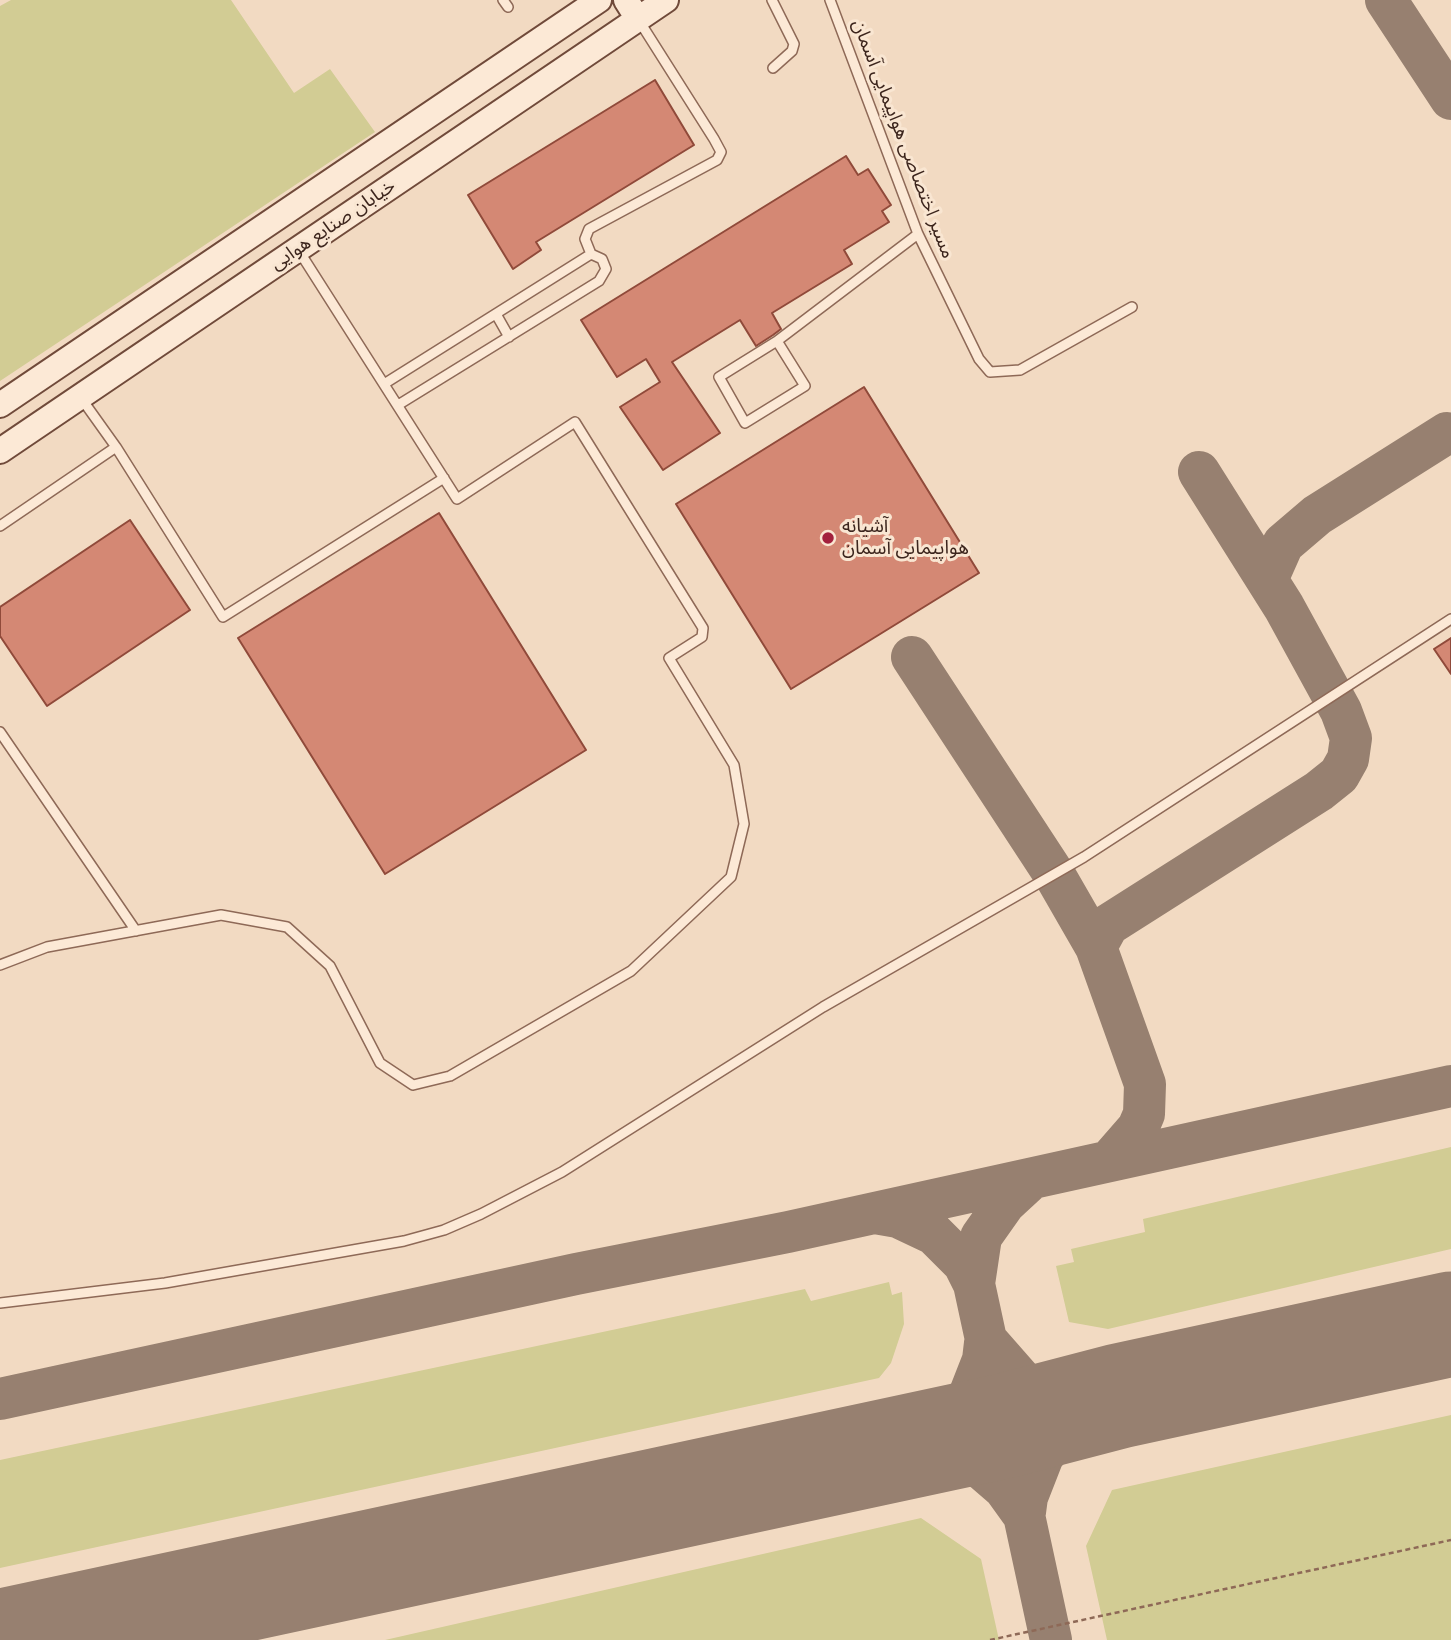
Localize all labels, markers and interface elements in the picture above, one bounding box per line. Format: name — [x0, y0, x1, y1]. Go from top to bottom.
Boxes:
street label: مسیر اختصاصی هواپیمایی آسمان — [847, 16, 959, 262]
street label: خیابان صنایع هوایی — [266, 175, 400, 275]
place label: آشیانه هواپیمایی آسمان — [842, 516, 969, 560]
marker: آشیانه هواپیمایی آسمان — [820, 530, 836, 546]

